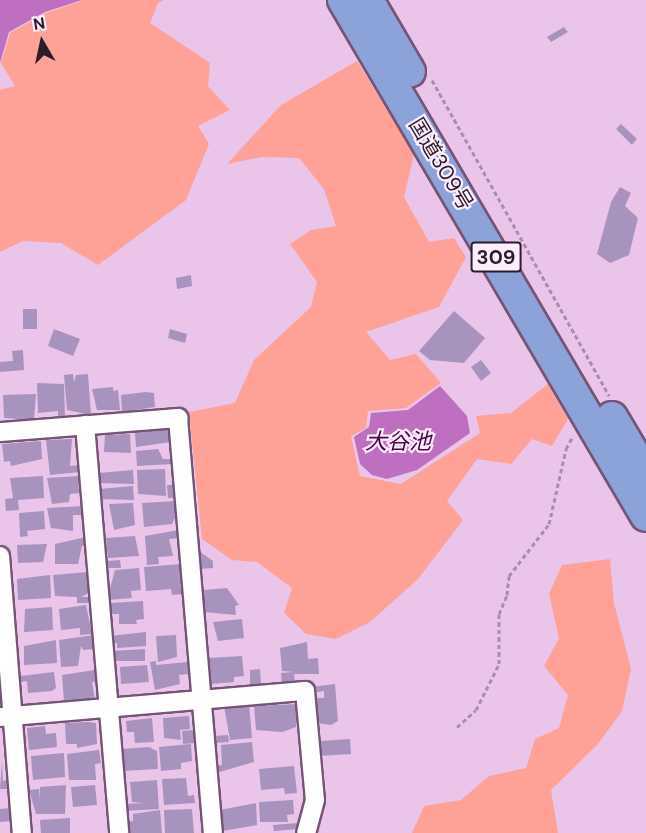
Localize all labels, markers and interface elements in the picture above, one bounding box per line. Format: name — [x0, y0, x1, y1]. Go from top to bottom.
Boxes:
north arrow — [12, 12, 72, 72]
text: N — [32, 12, 47, 35]
street label: 国道309号 — [404, 113, 478, 215]
road number: 309 — [470, 240, 522, 274]
water label: 大谷池 — [365, 429, 431, 455]

